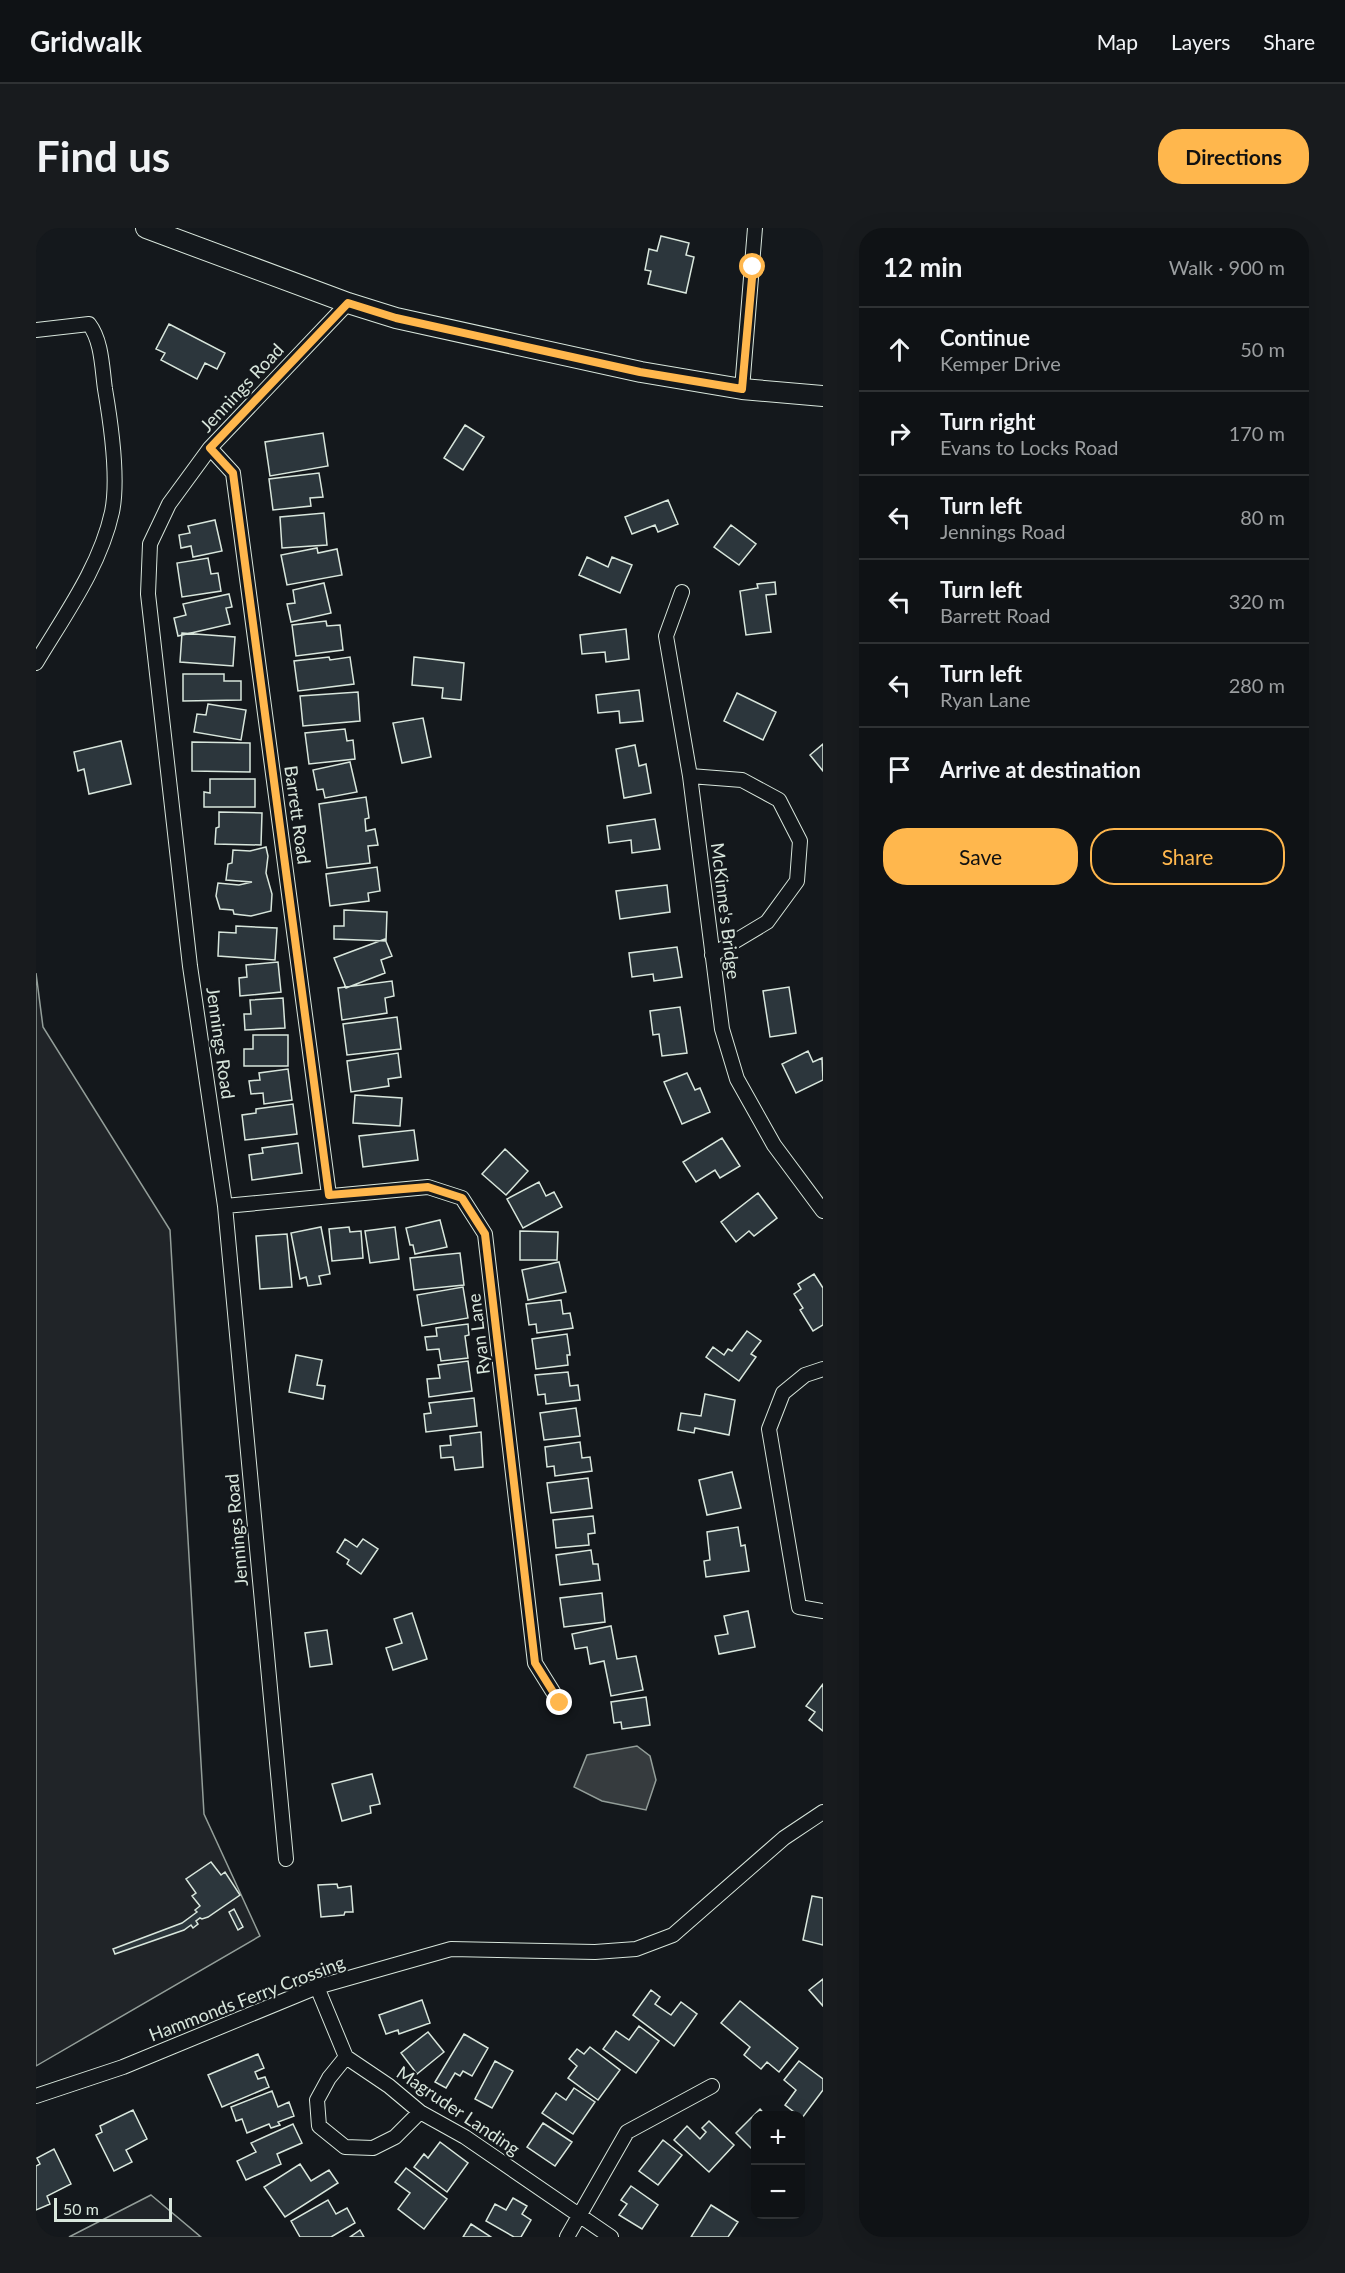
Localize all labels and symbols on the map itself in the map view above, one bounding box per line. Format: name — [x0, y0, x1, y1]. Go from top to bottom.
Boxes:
route start — [739, 253, 765, 279]
street label: Jennings Road — [195, 339, 288, 436]
street label: Barrett Road — [280, 764, 316, 866]
street label: McKinne's Bridge — [707, 841, 745, 980]
street label: Jennings Road — [202, 985, 240, 1100]
street label: Ryan Lane — [462, 1292, 494, 1376]
street label: Jennings Road — [220, 1473, 252, 1587]
route end — [546, 1689, 572, 1715]
street label: Hammonds Ferry Crossing — [146, 1951, 348, 2046]
street label: Magruder Landing — [393, 2061, 524, 2159]
scale bar — [54, 2195, 172, 2222]

